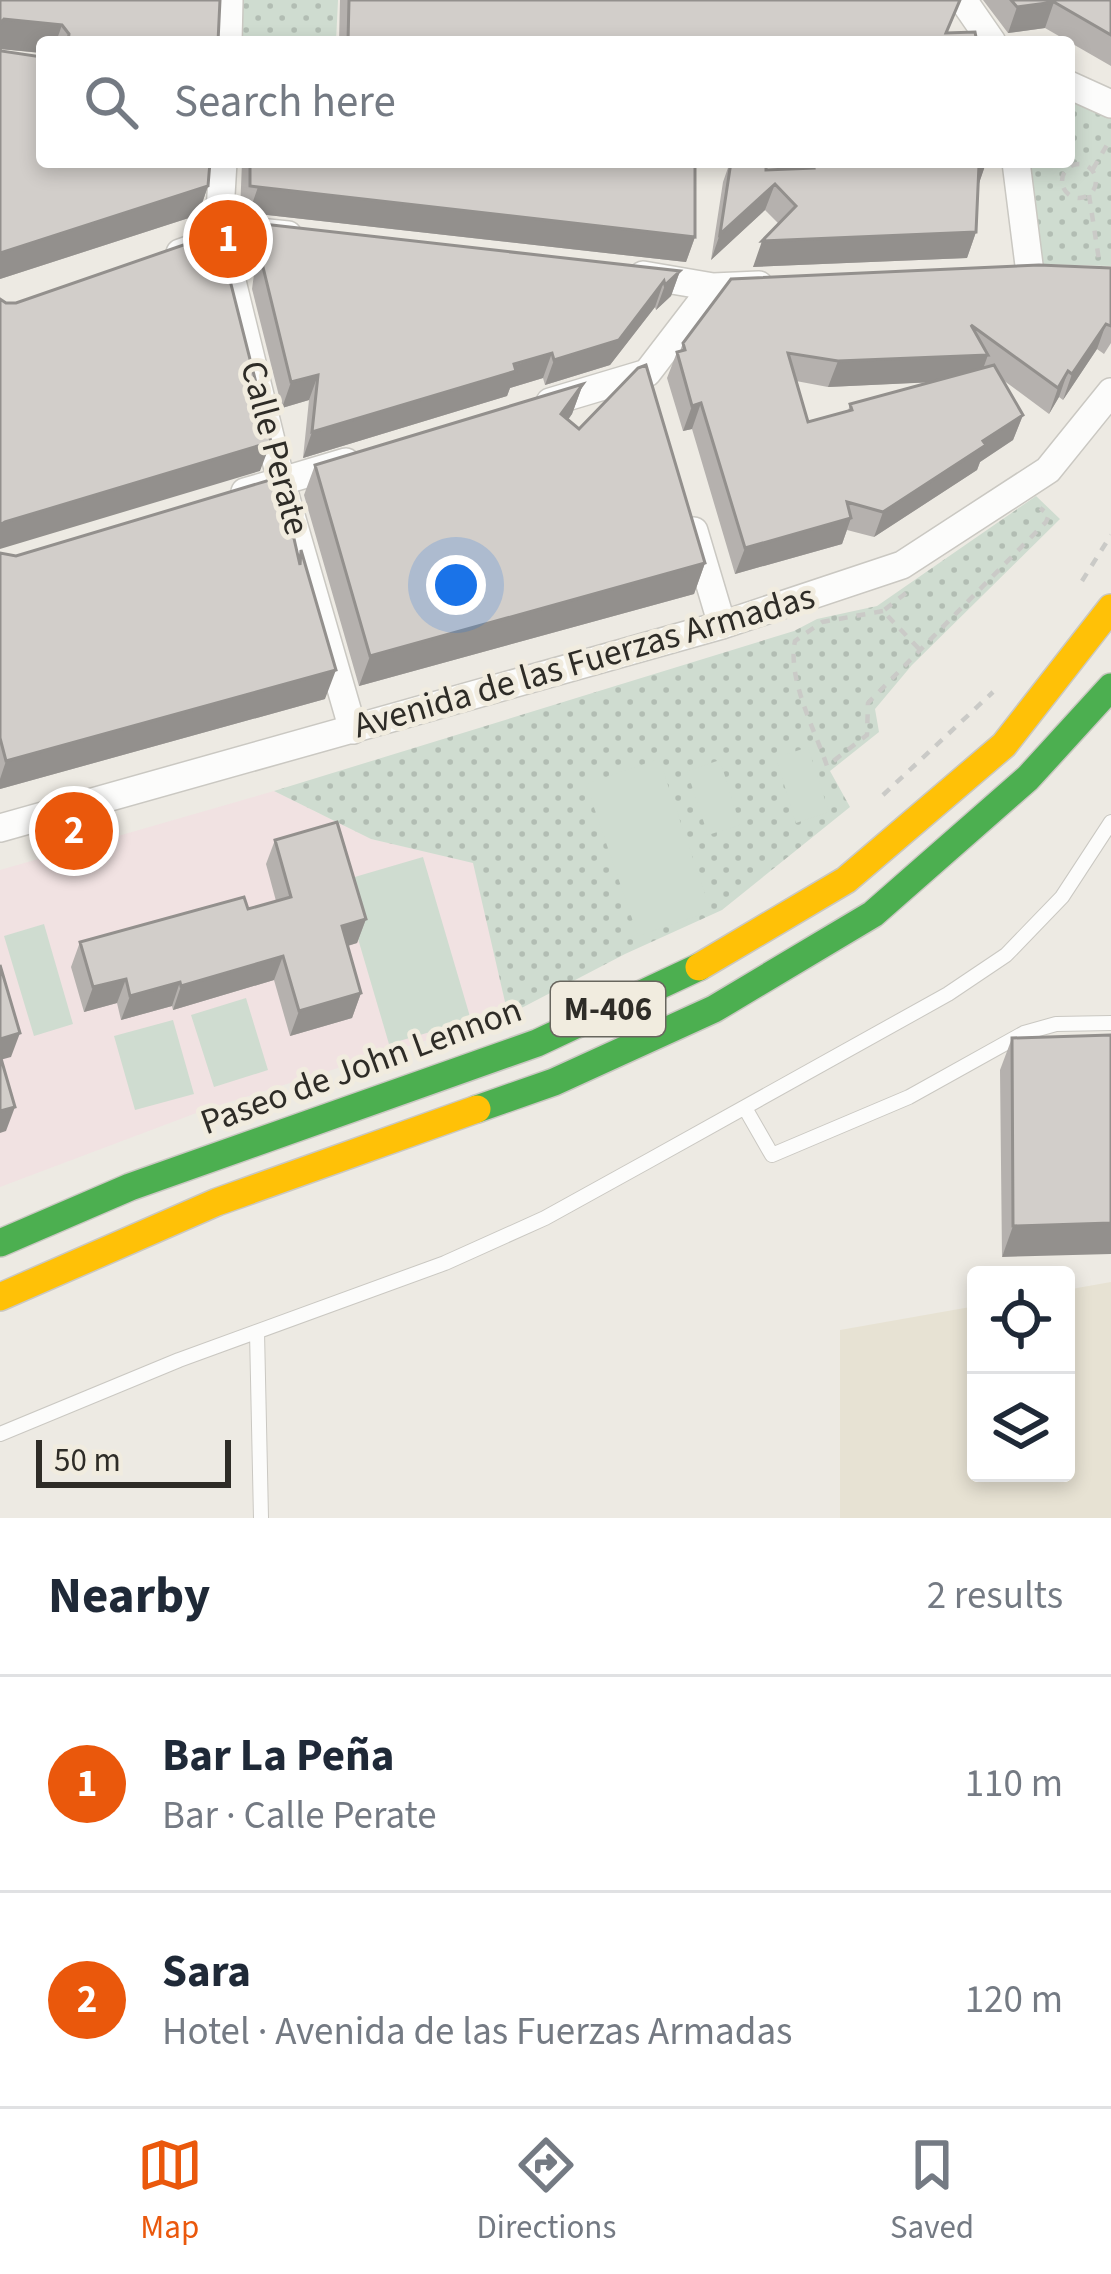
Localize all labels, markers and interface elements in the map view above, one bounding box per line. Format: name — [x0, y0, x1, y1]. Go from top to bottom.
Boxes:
search box — [36, 36, 1075, 168]
icon: search — [78, 69, 144, 135]
text: Search here — [174, 70, 396, 134]
pin: 1 — [189, 194, 267, 284]
street label: Calle Perate — [227, 355, 323, 541]
your location — [426, 555, 486, 615]
street label: Avenida de las Fuerzas Armadas — [347, 571, 821, 751]
pin: 2 — [35, 786, 113, 876]
road number: M-406 — [551, 982, 665, 1036]
street label: Paseo de John Lennon — [193, 984, 529, 1148]
map controls — [967, 1266, 1075, 1482]
button: locate — [967, 1266, 1075, 1374]
button: layers — [967, 1374, 1075, 1482]
scale bar — [36, 1434, 231, 1487]
text: 50 m — [54, 1437, 121, 1484]
text: Nearby — [48, 1560, 210, 1632]
text: 2 results — [927, 1568, 1063, 1624]
text: Bar La Peña — [162, 1724, 395, 1788]
text: 1 — [77, 1756, 97, 1812]
text: 110 m — [965, 1756, 1063, 1812]
text: Bar · Calle Perate — [162, 1788, 437, 1844]
text: Sara — [162, 1940, 251, 2004]
text: 2 — [77, 1972, 97, 2028]
text: 120 m — [965, 1972, 1063, 2028]
text: Hotel · Avenida de las Fuerzas Armadas — [162, 2004, 792, 2060]
tab: Map — [137, 2132, 203, 2251]
tab: Directions — [477, 2132, 616, 2251]
tab: Saved — [890, 2132, 974, 2251]

